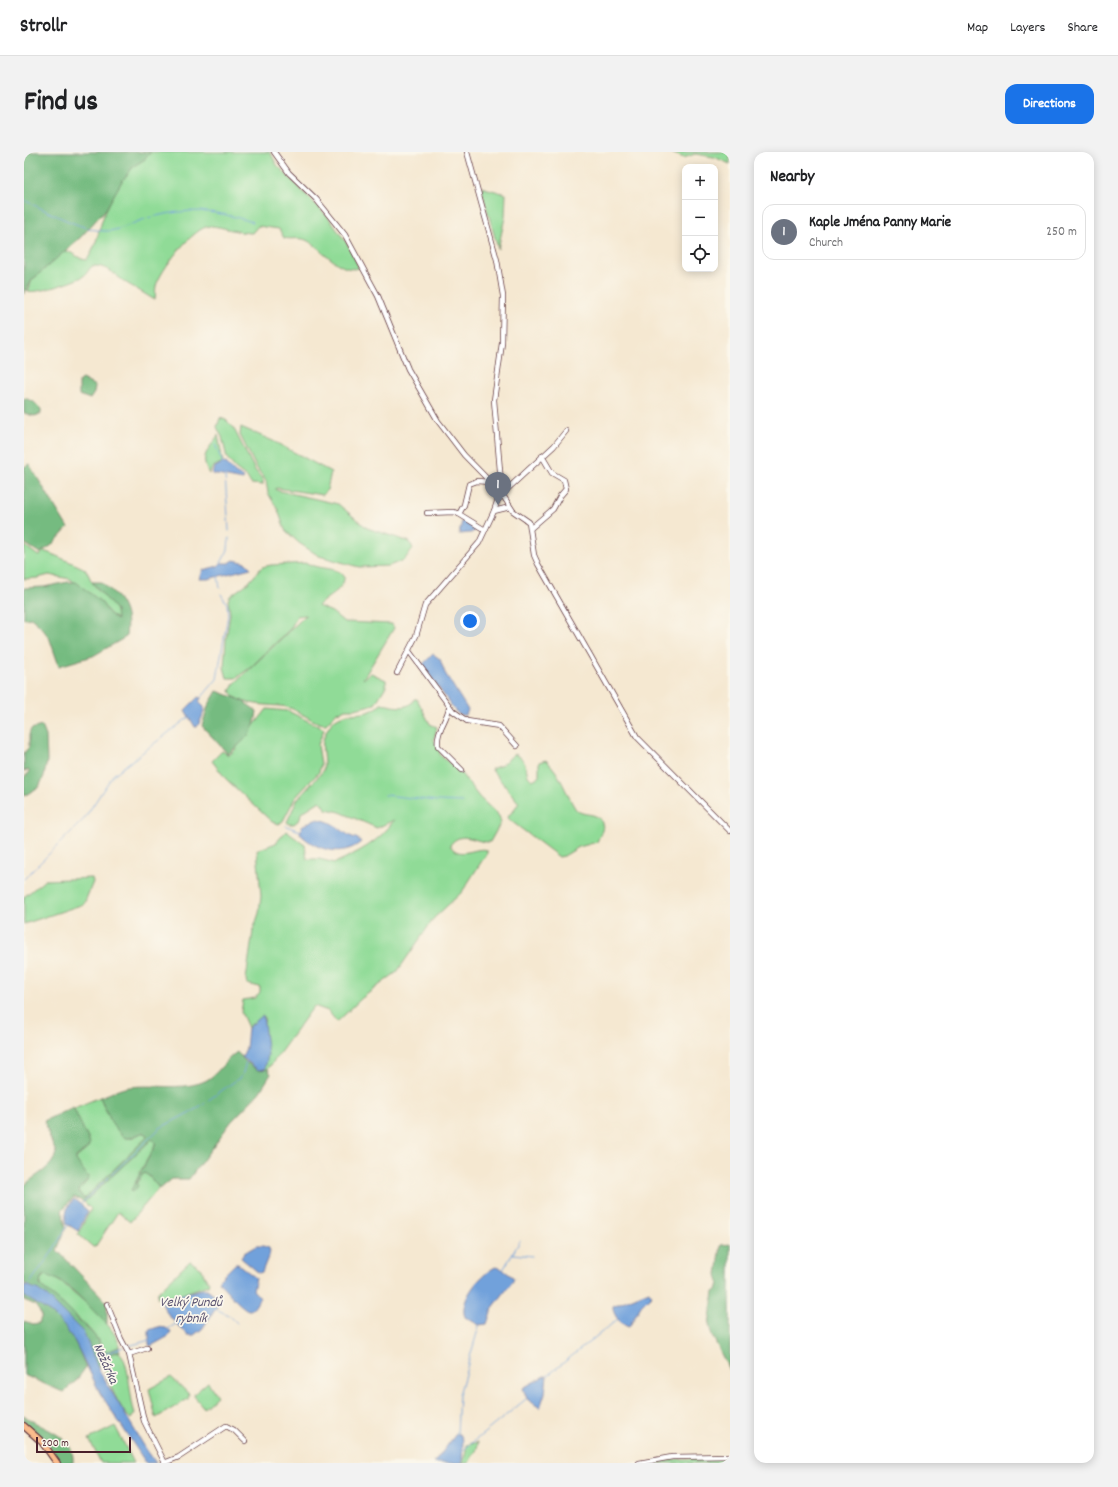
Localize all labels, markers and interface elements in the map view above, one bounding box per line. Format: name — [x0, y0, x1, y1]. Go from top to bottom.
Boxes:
text: Strollr — [20, 14, 67, 41]
text: Map — [967, 18, 988, 38]
text: Layers — [1010, 18, 1045, 38]
text: Share — [1067, 18, 1098, 38]
text: Find us — [24, 84, 98, 124]
button: Directions — [1005, 84, 1094, 124]
map controls — [682, 164, 718, 272]
button: + — [682, 164, 718, 200]
text: Nearby — [770, 166, 814, 190]
button: − — [682, 200, 718, 236]
text: Kaple Jména Panny Marie — [809, 212, 951, 234]
text: 1 — [783, 223, 785, 242]
text: 250 m — [1046, 223, 1077, 242]
text: Church — [809, 234, 843, 253]
button: locate — [682, 236, 718, 272]
pin: 1 — [485, 472, 511, 505]
your location — [460, 611, 480, 631]
water label: Velký Pundů rybník — [160, 1293, 223, 1329]
water label: Nežárka — [87, 1341, 123, 1389]
scale bar — [36, 1435, 131, 1454]
text: 200 m — [42, 1436, 69, 1452]

